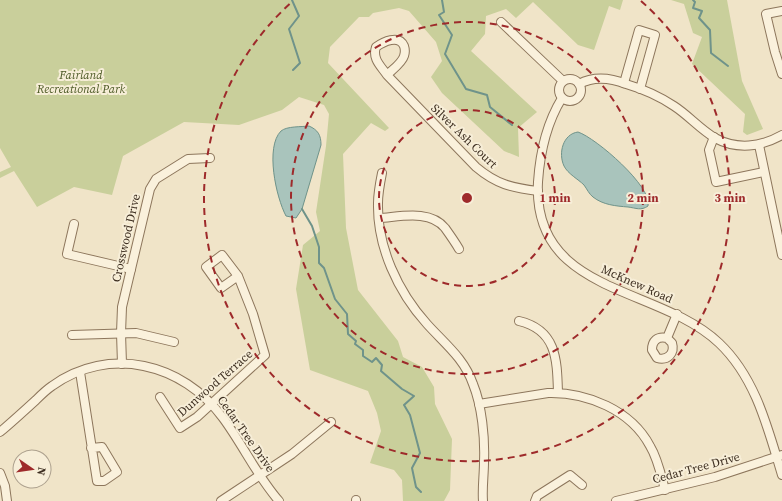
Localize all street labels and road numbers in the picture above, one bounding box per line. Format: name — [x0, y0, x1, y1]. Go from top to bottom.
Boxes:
street label: Silver Ash Court — [427, 100, 501, 172]
street label: Crosswood Drive — [108, 192, 144, 284]
street label: McKnew Road — [599, 261, 675, 307]
street label: Dunwood Terrace — [174, 346, 256, 420]
street label: Cedar Tree Drive — [214, 393, 278, 475]
street label: Cedar Tree Drive — [651, 449, 741, 487]

